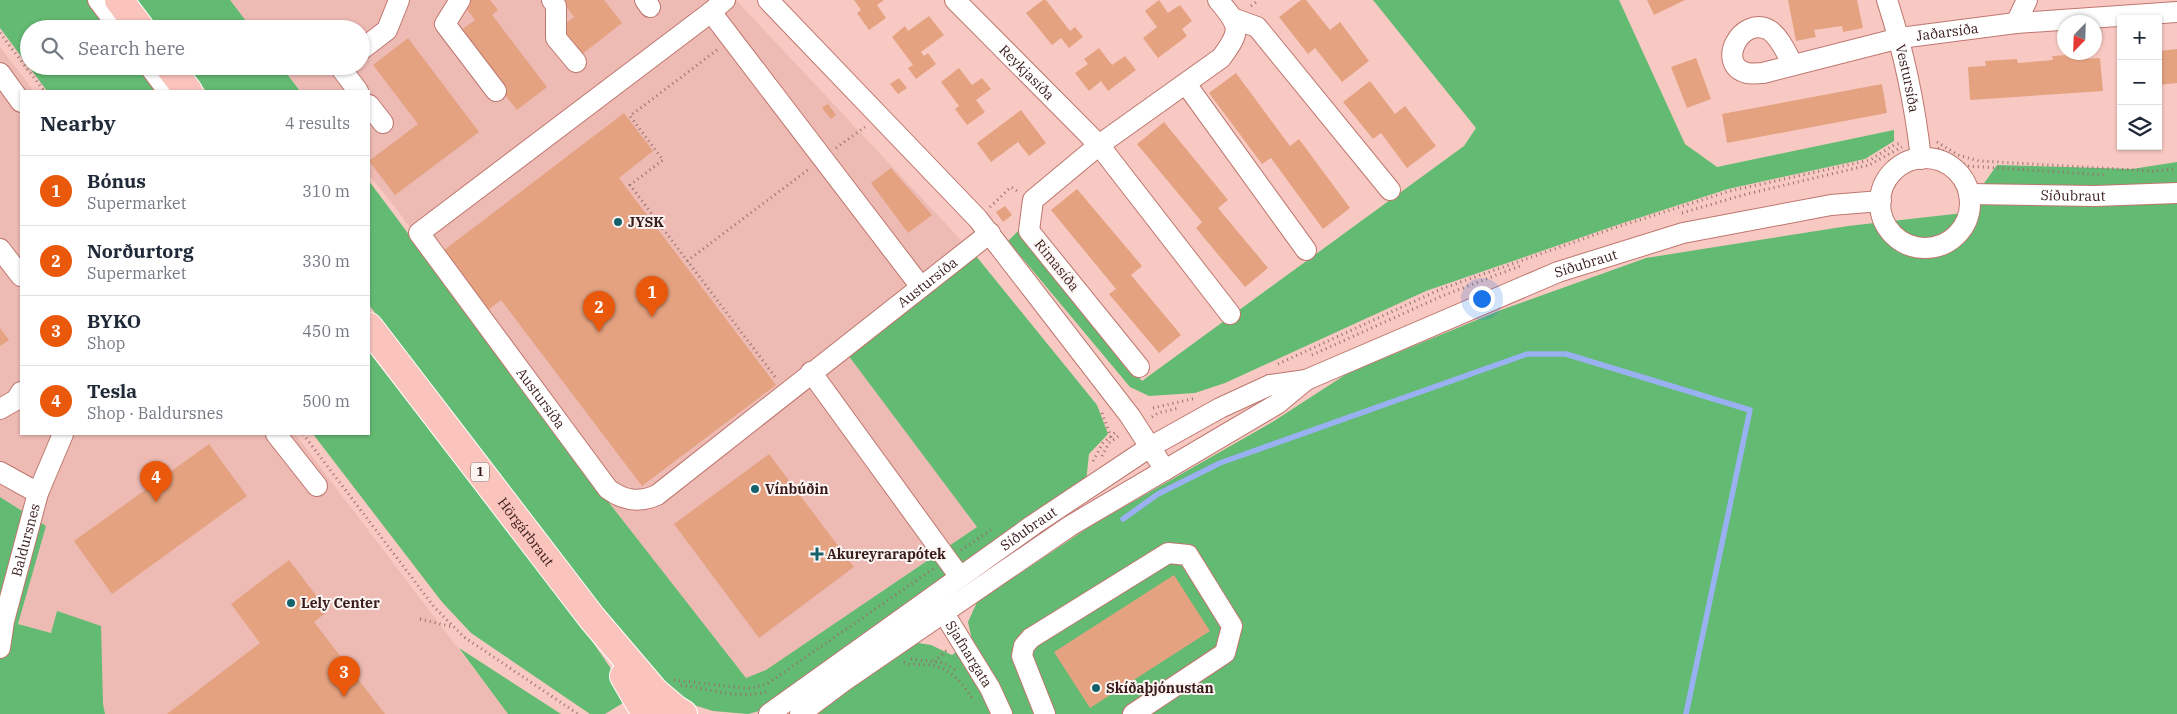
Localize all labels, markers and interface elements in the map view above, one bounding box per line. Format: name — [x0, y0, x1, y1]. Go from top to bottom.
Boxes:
north arrow — [2057, 15, 2102, 60]
map controls — [2117, 15, 2162, 150]
button: + — [2117, 15, 2162, 60]
street label: Jaðarsíða — [1915, 19, 1980, 45]
search box — [20, 20, 370, 75]
icon: search — [38, 34, 66, 62]
text: Search here — [78, 36, 185, 60]
street label: Reykjasíða — [995, 41, 1059, 104]
street label: Vestursíða — [1891, 42, 1923, 114]
button: − — [2117, 60, 2162, 105]
button: layers — [2117, 105, 2162, 150]
text: Nearby — [40, 109, 116, 137]
text: 4 results — [285, 113, 350, 133]
text: Bónus — [87, 169, 146, 193]
text: 1 — [51, 181, 61, 201]
text: 310 m — [302, 181, 350, 201]
street label: Síðubraut — [2040, 186, 2106, 205]
text: Supermarket — [87, 193, 186, 213]
place label: JYSK — [628, 213, 664, 231]
marker: JYSK — [612, 216, 624, 228]
street label: Rimasíða — [1031, 235, 1084, 295]
text: Norðurtorg — [87, 239, 194, 263]
street label: Síðubraut — [1552, 245, 1619, 282]
text: 2 — [51, 251, 61, 271]
text: 330 m — [302, 251, 350, 271]
street label: Austursíða — [894, 253, 961, 311]
text: Supermarket — [87, 263, 186, 283]
pin: 1 — [636, 276, 668, 317]
your location — [1469, 286, 1495, 312]
pin: 2 — [583, 291, 615, 332]
text: BYKO — [87, 309, 141, 333]
text: 3 — [51, 321, 61, 341]
text: 450 m — [302, 321, 350, 341]
text: Shop — [87, 333, 125, 353]
street label: Austursíða — [513, 364, 570, 433]
text: Tesla — [87, 379, 137, 403]
text: 4 — [51, 391, 61, 411]
text: 500 m — [302, 391, 350, 411]
text: Shop · Baldursnes — [87, 403, 223, 423]
pin: 4 — [140, 461, 172, 502]
road number: 1 — [471, 462, 489, 482]
place label: Vínbúðin — [765, 480, 828, 498]
marker: Vínbúðin — [749, 483, 761, 495]
street label: Hörgárbraut — [494, 494, 558, 570]
street label: Baldursnes — [7, 501, 44, 579]
street label: Síðubraut — [997, 503, 1060, 555]
place label: Akureyrarapótek — [827, 545, 946, 563]
marker: Akureyrarapótek — [811, 548, 823, 560]
place label: Lely Center — [301, 594, 380, 612]
marker: Lely Center — [285, 597, 297, 609]
street label: Sjafnargata — [942, 617, 997, 691]
pin: 3 — [328, 656, 360, 697]
place label: Skíðaþjónustan — [1106, 679, 1214, 697]
marker: Skíðaþjónustan — [1090, 682, 1102, 694]

